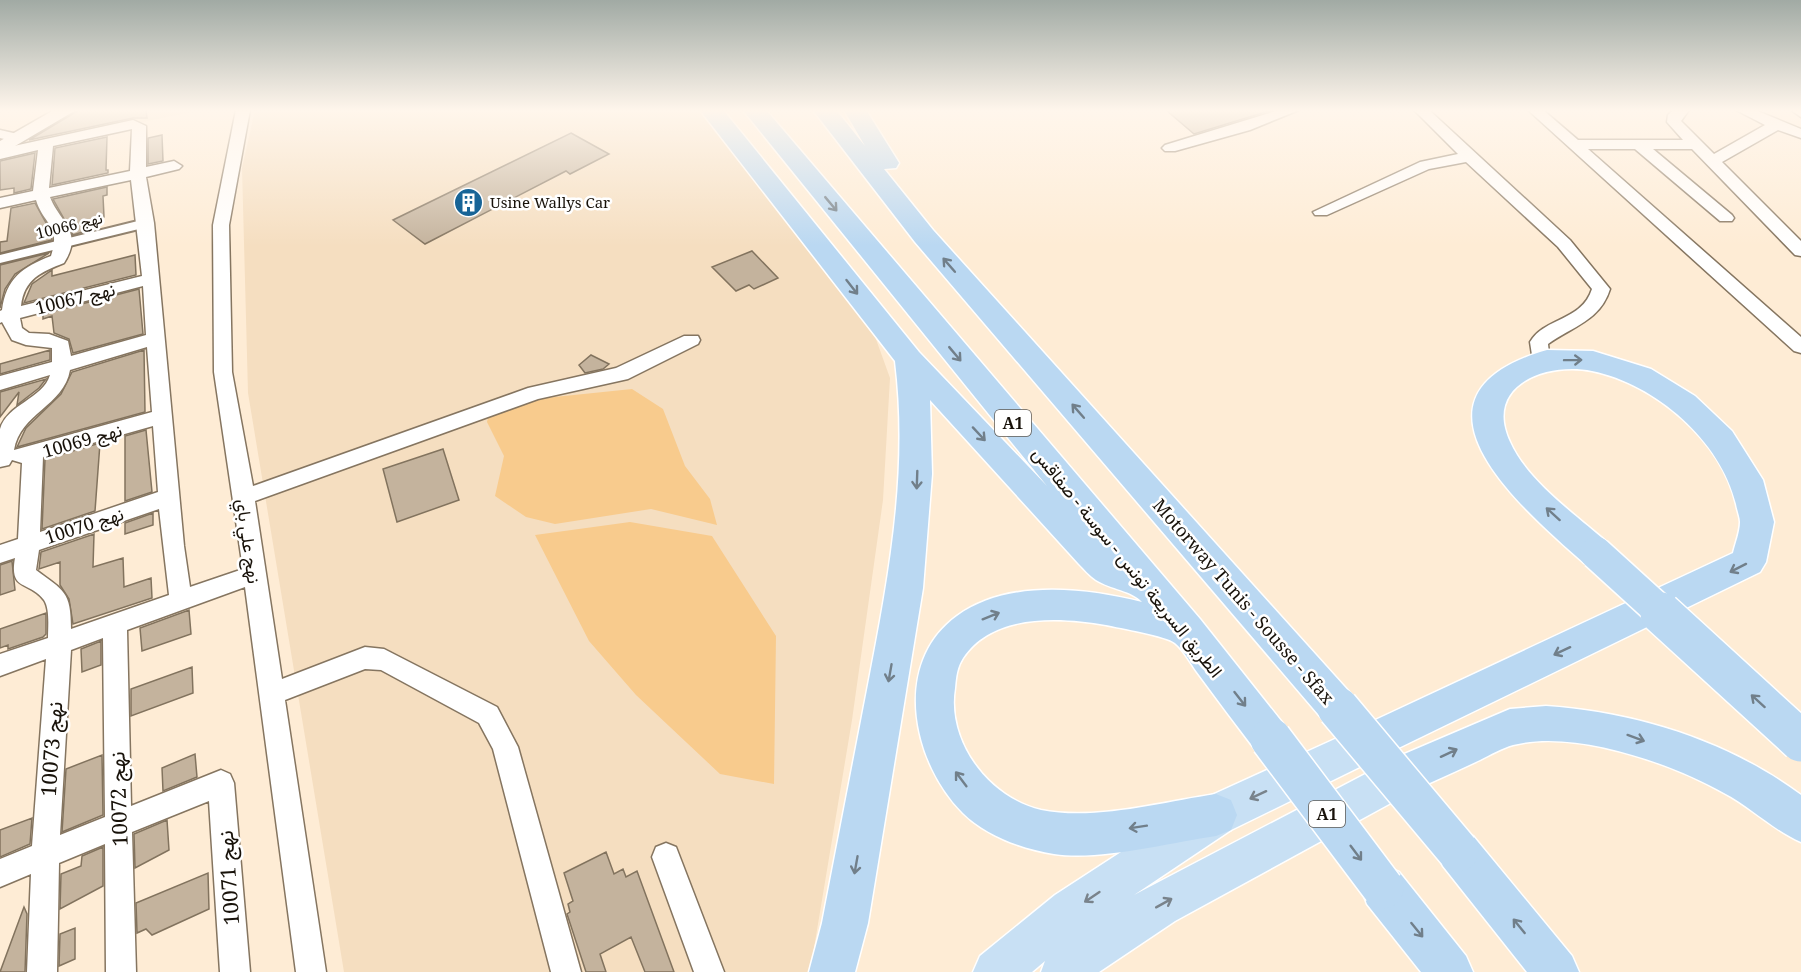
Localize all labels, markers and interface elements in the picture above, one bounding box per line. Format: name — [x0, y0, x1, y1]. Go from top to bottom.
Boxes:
building icon: Usine Wallys Car — [453, 186, 485, 218]
place label: Usine Wallys Car — [490, 192, 610, 212]
one-way arrow — [824, 196, 837, 212]
street label: نهج 10066 — [34, 207, 105, 245]
one-way arrow — [942, 258, 956, 273]
street label: نهج 10067 — [33, 277, 118, 320]
one-way arrow — [845, 279, 858, 295]
one-way arrow — [949, 346, 962, 362]
one-way arrow — [1563, 354, 1583, 365]
one-way arrow — [1071, 404, 1085, 419]
road number: A1 — [995, 410, 1031, 436]
street label: نهج 10069 — [40, 417, 125, 464]
one-way arrow — [972, 427, 986, 442]
street label: الطريق السريعة تونس - سوسة - صفاقس — [1027, 442, 1229, 682]
one-way arrow — [911, 470, 923, 490]
street label: Motorway Tunis - Sousse - Sfax — [1148, 493, 1340, 709]
street label: نهج علي باي — [227, 497, 267, 585]
street label: نهج 10070 — [42, 501, 127, 550]
one-way arrow — [1545, 507, 1560, 521]
one-way arrow — [1729, 563, 1747, 574]
one-way arrow — [981, 610, 1000, 621]
one-way arrow — [1553, 646, 1571, 658]
one-way arrow — [884, 663, 895, 682]
one-way arrow — [1233, 690, 1246, 706]
one-way arrow — [1751, 694, 1766, 708]
street label: نهج 10073 — [34, 701, 69, 797]
one-way arrow — [1626, 733, 1645, 744]
one-way arrow — [1439, 747, 1457, 759]
street label: نهج 10072 — [102, 751, 135, 847]
one-way arrow — [955, 772, 968, 788]
one-way arrow — [1250, 790, 1268, 802]
road number: A1 — [1309, 801, 1345, 827]
one-way arrow — [1128, 822, 1148, 833]
street label: نهج 10071 — [211, 830, 246, 926]
one-way arrow — [1350, 844, 1362, 860]
one-way arrow — [850, 855, 861, 874]
one-way arrow — [1084, 891, 1101, 903]
one-way arrow — [1155, 897, 1172, 909]
one-way arrow — [1513, 919, 1526, 935]
one-way arrow — [1410, 922, 1423, 938]

